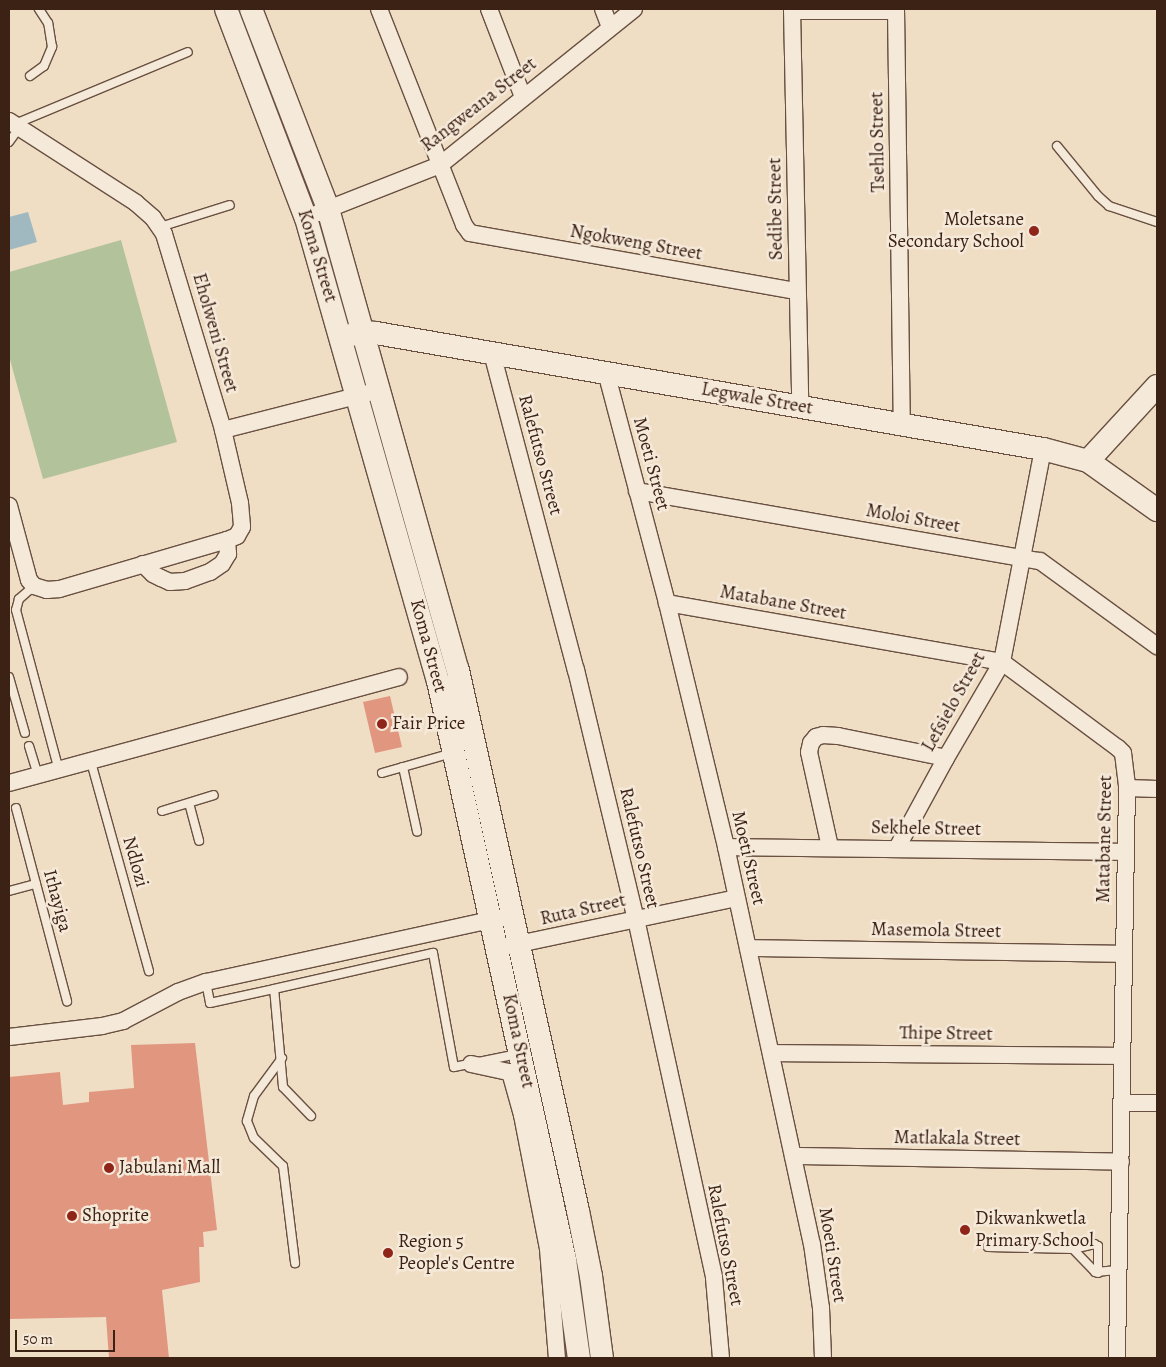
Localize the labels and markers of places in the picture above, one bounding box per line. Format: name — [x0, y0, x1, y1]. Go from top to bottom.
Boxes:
place label: Moletsane Secondary School — [888, 209, 1024, 253]
marker: Moletsane Secondary School — [1028, 225, 1040, 237]
place label: Fair Price — [392, 713, 465, 735]
marker: Fair Price — [376, 718, 388, 730]
place label: Jabulani Mall — [119, 1157, 220, 1179]
marker: Jabulani Mall — [103, 1162, 115, 1174]
place label: Shoprite — [82, 1205, 149, 1227]
place label: Dikwankwetla Primary School — [975, 1208, 1094, 1252]
marker: Shoprite — [66, 1210, 78, 1222]
marker: Dikwankwetla Primary School — [959, 1224, 971, 1236]
place label: Region 5 People's Centre — [398, 1231, 515, 1275]
marker: Region 5 People's Centre — [382, 1247, 394, 1259]

